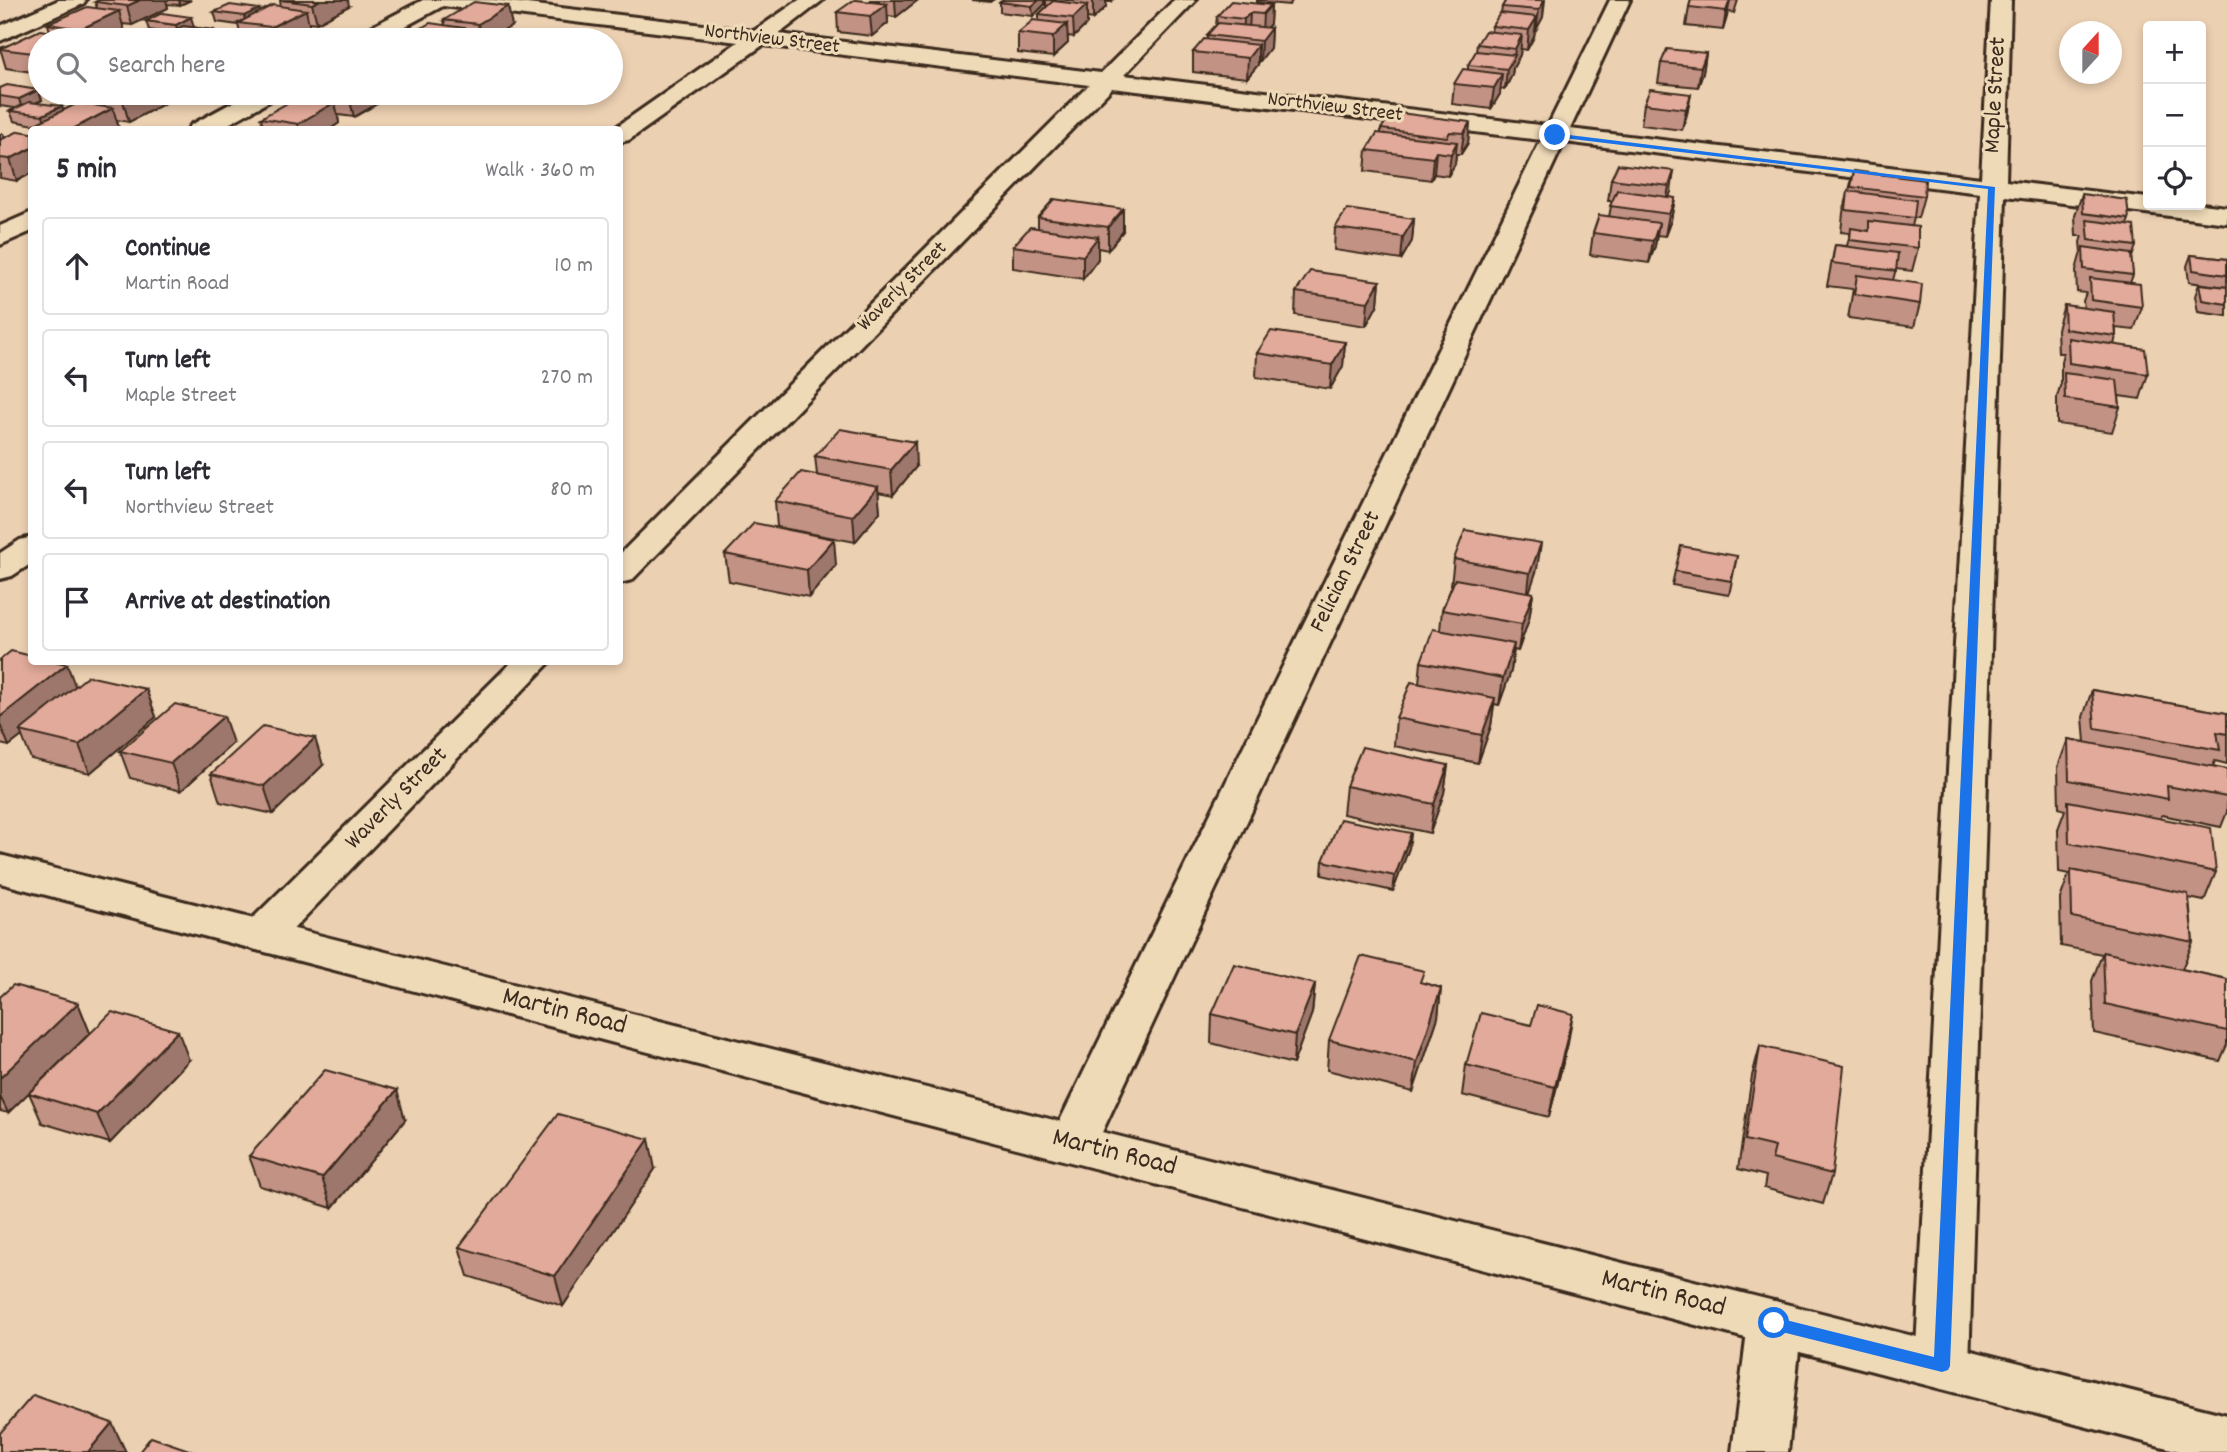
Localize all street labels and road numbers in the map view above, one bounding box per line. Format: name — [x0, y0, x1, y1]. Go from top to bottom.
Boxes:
street label: Northview Street — [703, 17, 842, 63]
street label: Maple Street — [1976, 36, 2016, 154]
street label: Northview Street — [1266, 85, 1405, 131]
street label: Waverly Street — [851, 235, 955, 339]
street label: Felician Street — [1302, 505, 1390, 639]
street label: Waverly Street — [338, 740, 456, 858]
street label: Martin Road — [498, 978, 630, 1048]
street label: Martin Road — [1048, 1119, 1180, 1189]
street label: Martin Road — [1597, 1260, 1729, 1330]

